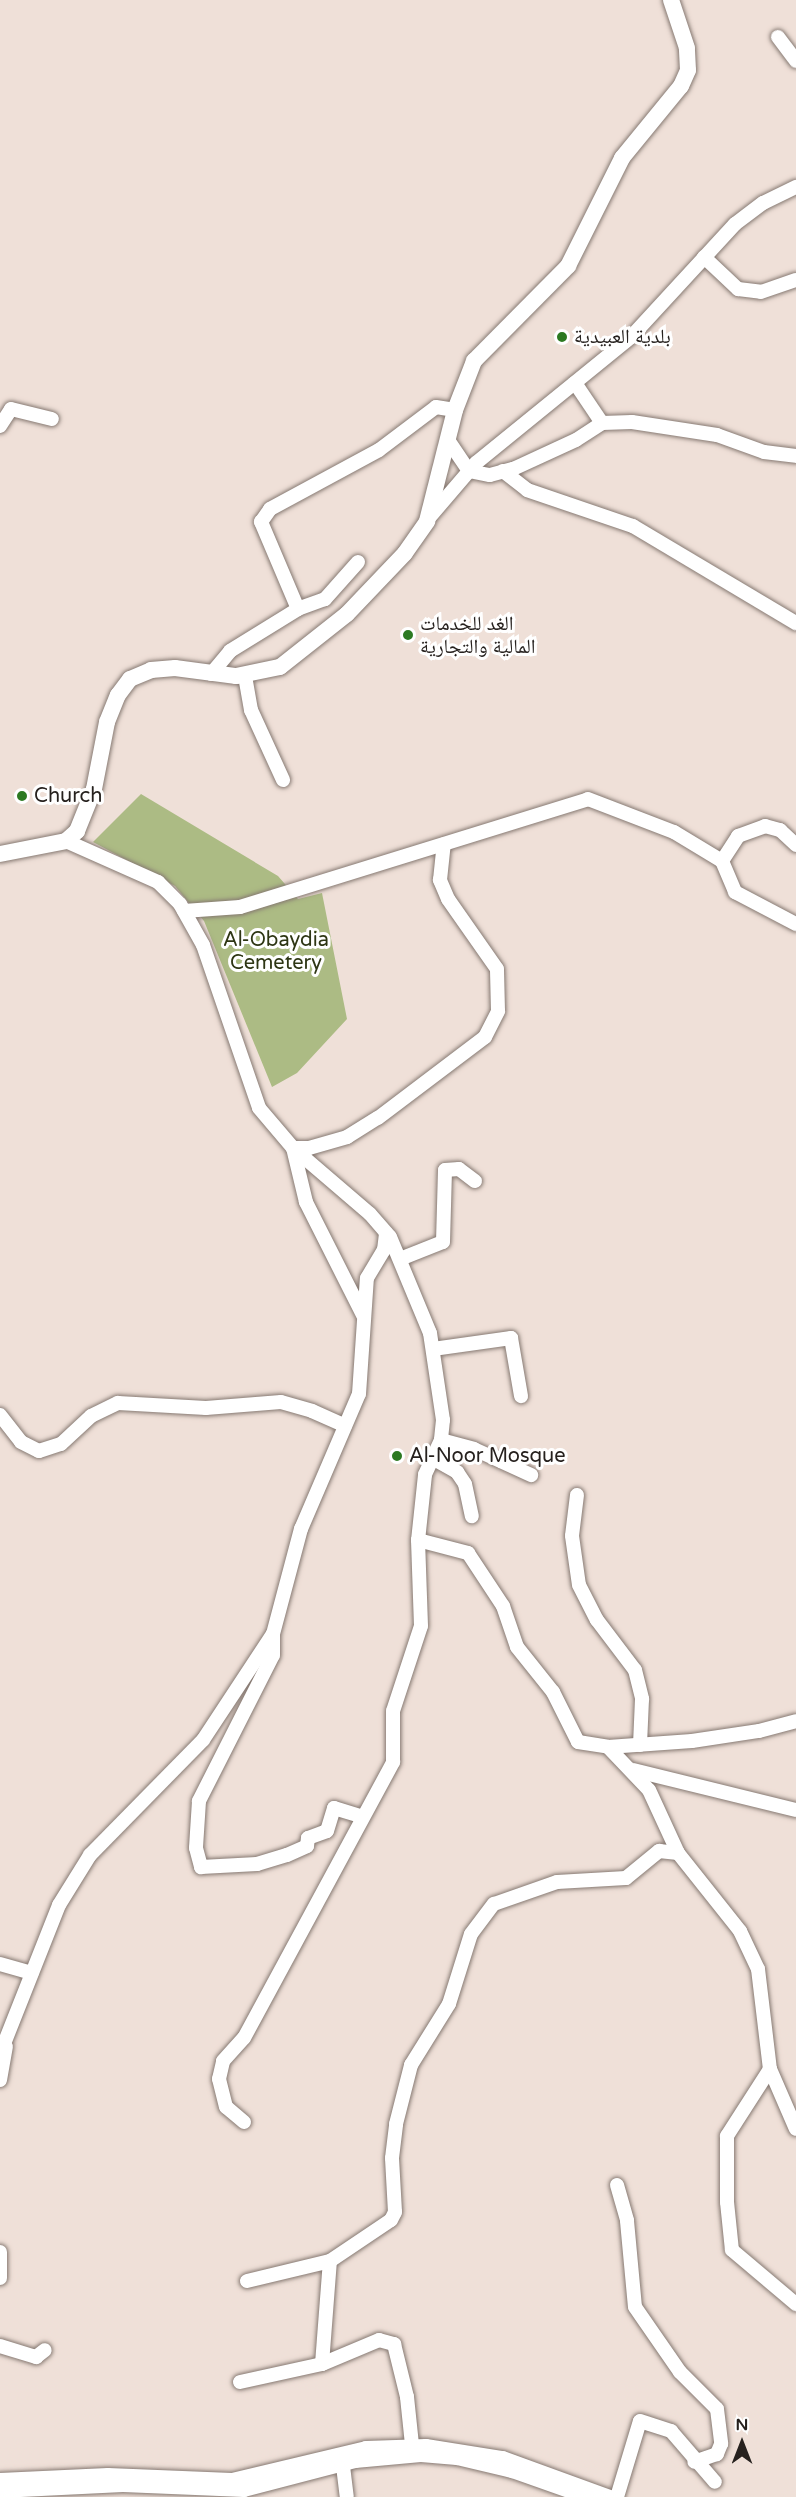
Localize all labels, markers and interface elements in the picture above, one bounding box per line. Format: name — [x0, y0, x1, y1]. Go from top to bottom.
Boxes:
place label: بلدية العبيدية — [574, 325, 671, 349]
marker: بلدية العبيدية — [555, 330, 569, 344]
place label: الغد للخدمات المالية والتجارية — [420, 612, 536, 659]
marker: الغد للخدمات المالية والتجارية — [401, 628, 415, 642]
place label: Church — [34, 784, 102, 808]
marker: Church — [15, 789, 29, 803]
park label: Al-Obaydia Cemetery — [223, 929, 329, 976]
place label: Al-Noor Mosque — [409, 1444, 566, 1468]
marker: Al-Noor Mosque — [390, 1449, 404, 1463]
north arrow — [712, 2413, 772, 2473]
text: N — [736, 2415, 748, 2435]

